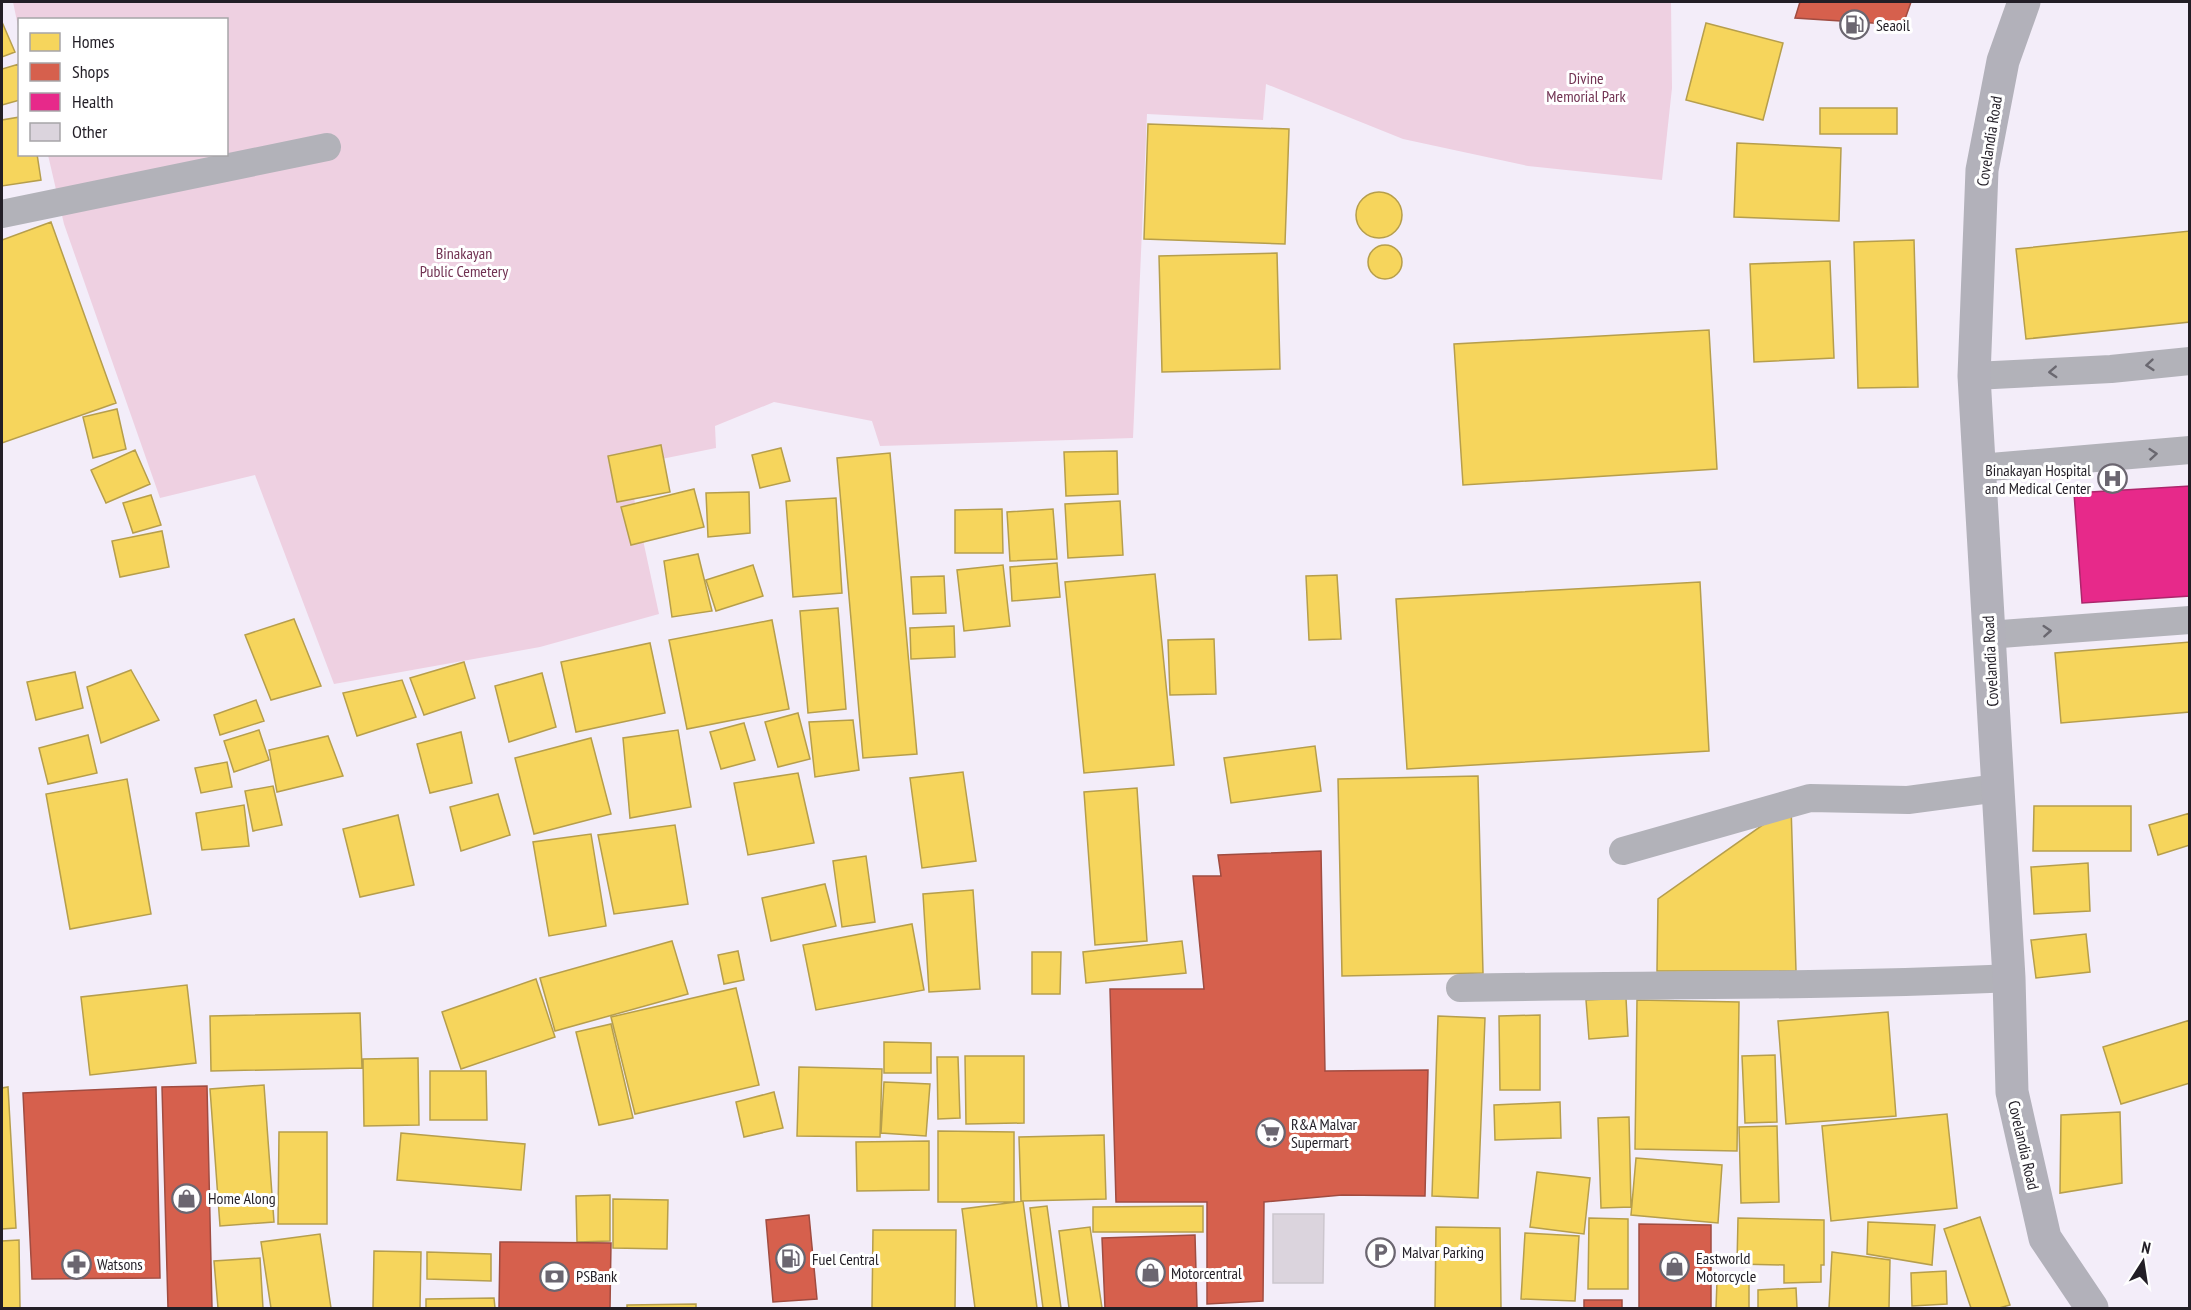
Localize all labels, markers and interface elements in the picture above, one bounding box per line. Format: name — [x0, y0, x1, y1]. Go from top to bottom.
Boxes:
fuel station icon: Seaoil — [1839, 9, 1871, 41]
place label: Seaoil — [1876, 15, 1910, 35]
legend — [18, 18, 228, 156]
text: Homes — [72, 30, 115, 53]
text: Shops — [72, 60, 109, 83]
park label: Divine Memorial Park — [1546, 68, 1626, 106]
text: Health — [72, 90, 113, 113]
street label: Covelandia Road — [1972, 94, 2006, 188]
text: Other — [72, 120, 107, 143]
park label: Binakayan Public Cemetery — [420, 243, 508, 281]
one-way arrow — [2146, 358, 2155, 371]
one-way arrow — [2049, 365, 2058, 378]
one-way arrow — [2149, 448, 2158, 461]
place label: Binakayan Hospital and Medical Center — [1985, 460, 2092, 498]
hospital icon: Binakayan Hospital and Medical Center — [2096, 463, 2128, 495]
street label: Covelandia Road — [1978, 615, 2002, 707]
one-way arrow — [2042, 625, 2051, 638]
street label: Covelandia Road — [2004, 1098, 2044, 1192]
place label: R&A Malvar Supermart — [1291, 1114, 1358, 1152]
supermarket icon: R&A Malvar Supermart — [1254, 1117, 1286, 1149]
shop icon: Home Along — [171, 1182, 203, 1214]
place label: Home Along — [208, 1188, 276, 1208]
north arrow — [2113, 1232, 2173, 1292]
parking icon: Malvar Parking — [1365, 1236, 1397, 1268]
text: N — [2140, 1237, 2152, 1258]
place label: Malvar Parking — [1402, 1242, 1484, 1262]
fuel station icon: Fuel Central — [775, 1243, 807, 1275]
pharmacy icon: Watsons — [60, 1248, 92, 1280]
place label: Eastworld Motorcycle — [1696, 1248, 1756, 1286]
place label: Fuel Central — [812, 1249, 879, 1269]
shop icon: Eastworld Motorcycle — [1659, 1251, 1691, 1283]
place label: Watsons — [97, 1254, 143, 1274]
shop icon: Motorcentral — [1134, 1257, 1166, 1289]
bank icon: PSBank — [539, 1260, 571, 1292]
place label: Motorcentral — [1171, 1263, 1242, 1283]
place label: PSBank — [576, 1266, 618, 1286]

